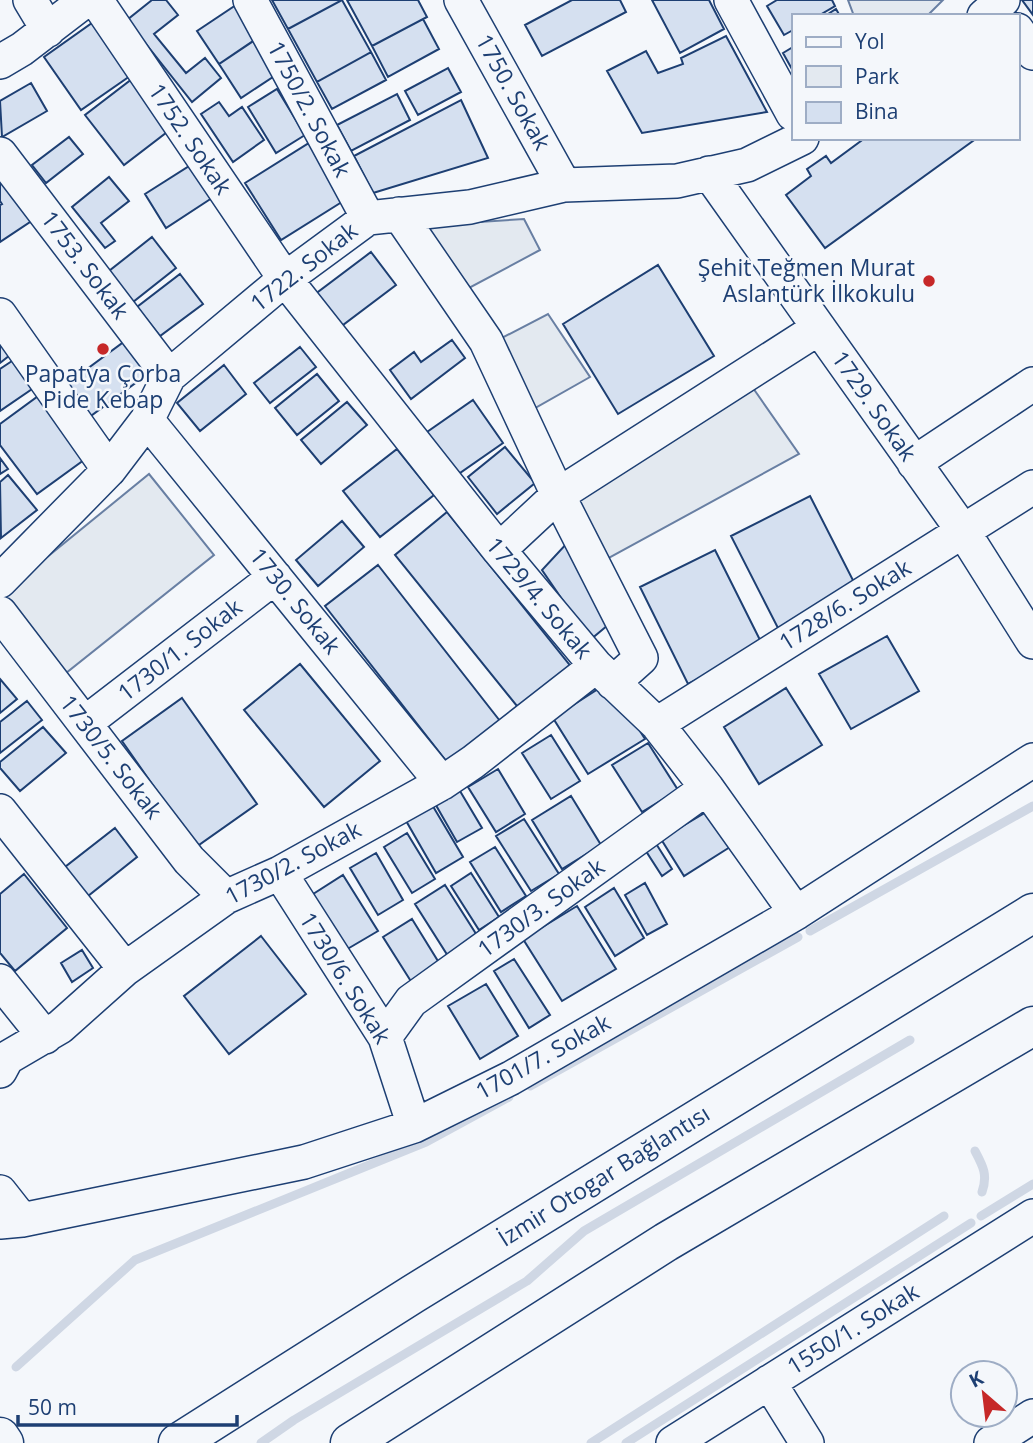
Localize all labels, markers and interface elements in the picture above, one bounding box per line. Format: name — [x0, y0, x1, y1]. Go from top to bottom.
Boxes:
legend — [792, 14, 1019, 140]
text: Yol — [855, 27, 885, 55]
street label: 1750. Sokak — [469, 28, 559, 155]
street label: 1750/2. Sokak — [261, 35, 359, 182]
text: Park — [855, 62, 899, 90]
street label: 1752. Sokak — [142, 76, 240, 200]
text: Bina — [855, 97, 898, 125]
street label: 1753. Sokak — [34, 204, 137, 325]
street label: 1722. Sokak — [243, 214, 364, 318]
place label: Şehit Teğmen Murat Aslantürk İlkokulu — [698, 251, 915, 309]
marker: Şehit Teğmen Murat Aslantürk İlkokulu — [921, 273, 937, 289]
marker: Papatya Çorba Pide Kebap — [95, 341, 111, 357]
street label: 1729. Sokak — [825, 344, 925, 467]
place label: Papatya Çorba Pide Kebap — [25, 357, 181, 415]
street label: 1729/4. Sokak — [479, 530, 600, 665]
street label: 1730. Sokak — [243, 541, 348, 660]
street label: 1728/6. Sokak — [773, 551, 916, 657]
street label: 1730/1. Sokak — [111, 591, 248, 708]
street label: 1730/5. Sokak — [53, 688, 170, 825]
street label: 1730/2. Sokak — [219, 813, 366, 911]
street label: 1730/3. Sokak — [470, 850, 610, 964]
street label: 1730/6. Sokak — [293, 906, 399, 1049]
street label: 1701/7. Sokak — [469, 1006, 616, 1106]
street label: İzmir Otogar Bağlantısı — [492, 1097, 715, 1253]
street label: 1550/1. Sokak — [781, 1275, 924, 1381]
north arrow — [949, 1359, 1019, 1429]
text: K — [964, 1364, 988, 1393]
scale bar — [18, 1384, 236, 1428]
text: 50 m — [28, 1393, 77, 1421]

